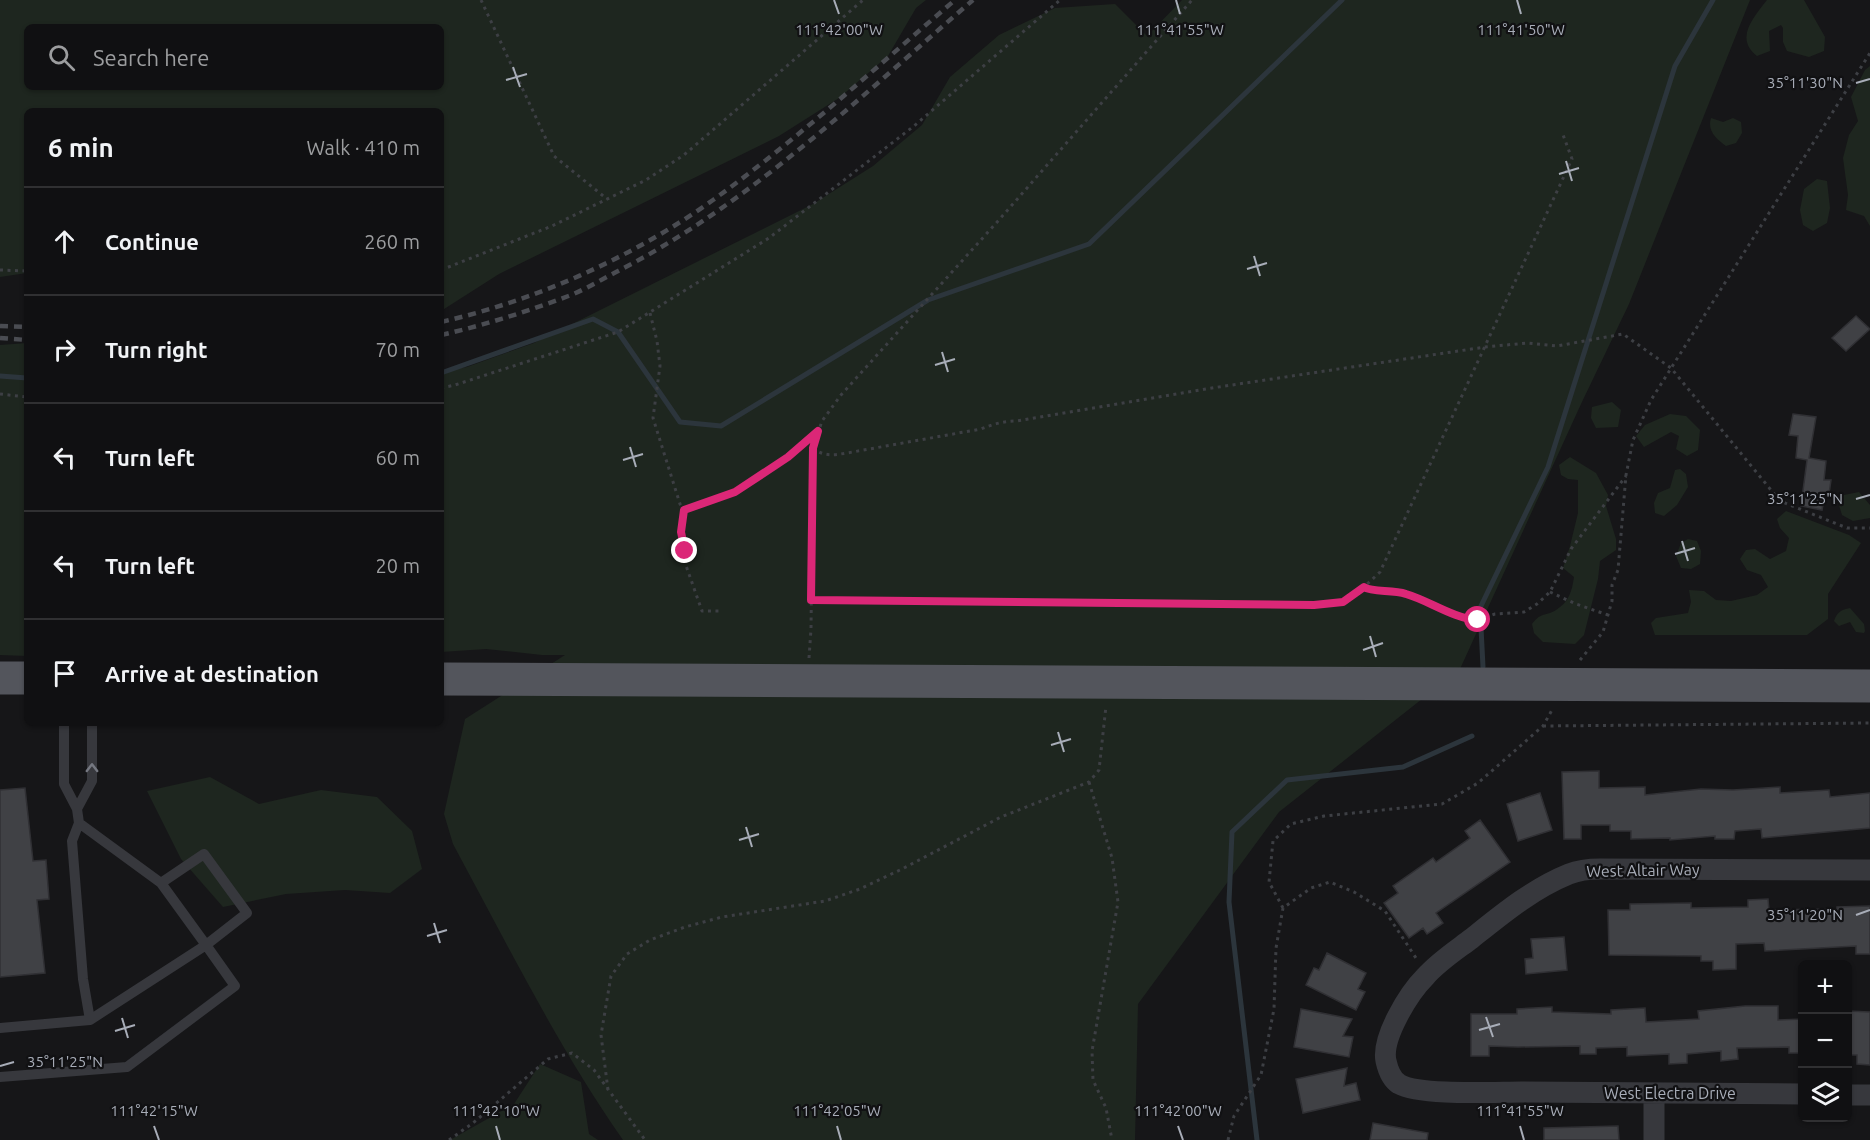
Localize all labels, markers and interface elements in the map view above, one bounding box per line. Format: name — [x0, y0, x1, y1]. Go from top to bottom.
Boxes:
text: 111°42'00"W — [795, 21, 883, 38]
text: 111°41'55"W — [1136, 21, 1224, 38]
text: 111°41'50"W — [1477, 21, 1565, 38]
search box — [24, 24, 444, 90]
icon: search — [45, 41, 78, 74]
text: Search here — [93, 45, 209, 70]
text: 35°11'30"N — [1767, 74, 1843, 91]
text: 6 min — [48, 133, 114, 162]
text: Walk · 410 m — [307, 136, 420, 159]
icon: ahead — [48, 225, 81, 258]
text: Continue — [105, 229, 199, 254]
text: 260 m — [364, 230, 420, 253]
icon: right — [48, 333, 81, 366]
text: Turn right — [105, 337, 207, 362]
text: 70 m — [376, 338, 420, 361]
icon: left — [48, 441, 81, 474]
text: Turn left — [105, 445, 195, 470]
text: 60 m — [376, 446, 420, 469]
text: 35°11'25"N — [1767, 490, 1843, 507]
route end — [671, 537, 697, 563]
icon: left — [48, 549, 81, 582]
text: Turn left — [105, 553, 195, 578]
text: 20 m — [376, 554, 420, 577]
route start — [1464, 606, 1490, 632]
icon: arrive — [48, 657, 81, 690]
text: Arrive at destination — [105, 661, 319, 686]
one-way arrow — [86, 763, 98, 772]
street label: West Altair Way — [1586, 860, 1700, 880]
text: 35°11'20"N — [1767, 906, 1843, 923]
map controls — [1798, 960, 1852, 1122]
button: + — [1798, 960, 1852, 1014]
button: − — [1798, 1014, 1852, 1068]
text: 35°11'25"N — [27, 1053, 103, 1070]
button: layers — [1798, 1068, 1852, 1122]
street label: West Electra Drive — [1604, 1084, 1736, 1102]
text: 111°42'15"W — [110, 1102, 198, 1119]
text: 111°42'10"W — [452, 1102, 540, 1119]
text: 111°42'05"W — [793, 1102, 881, 1119]
text: 111°42'00"W — [1134, 1102, 1222, 1119]
text: 111°41'55"W — [1476, 1102, 1564, 1119]

